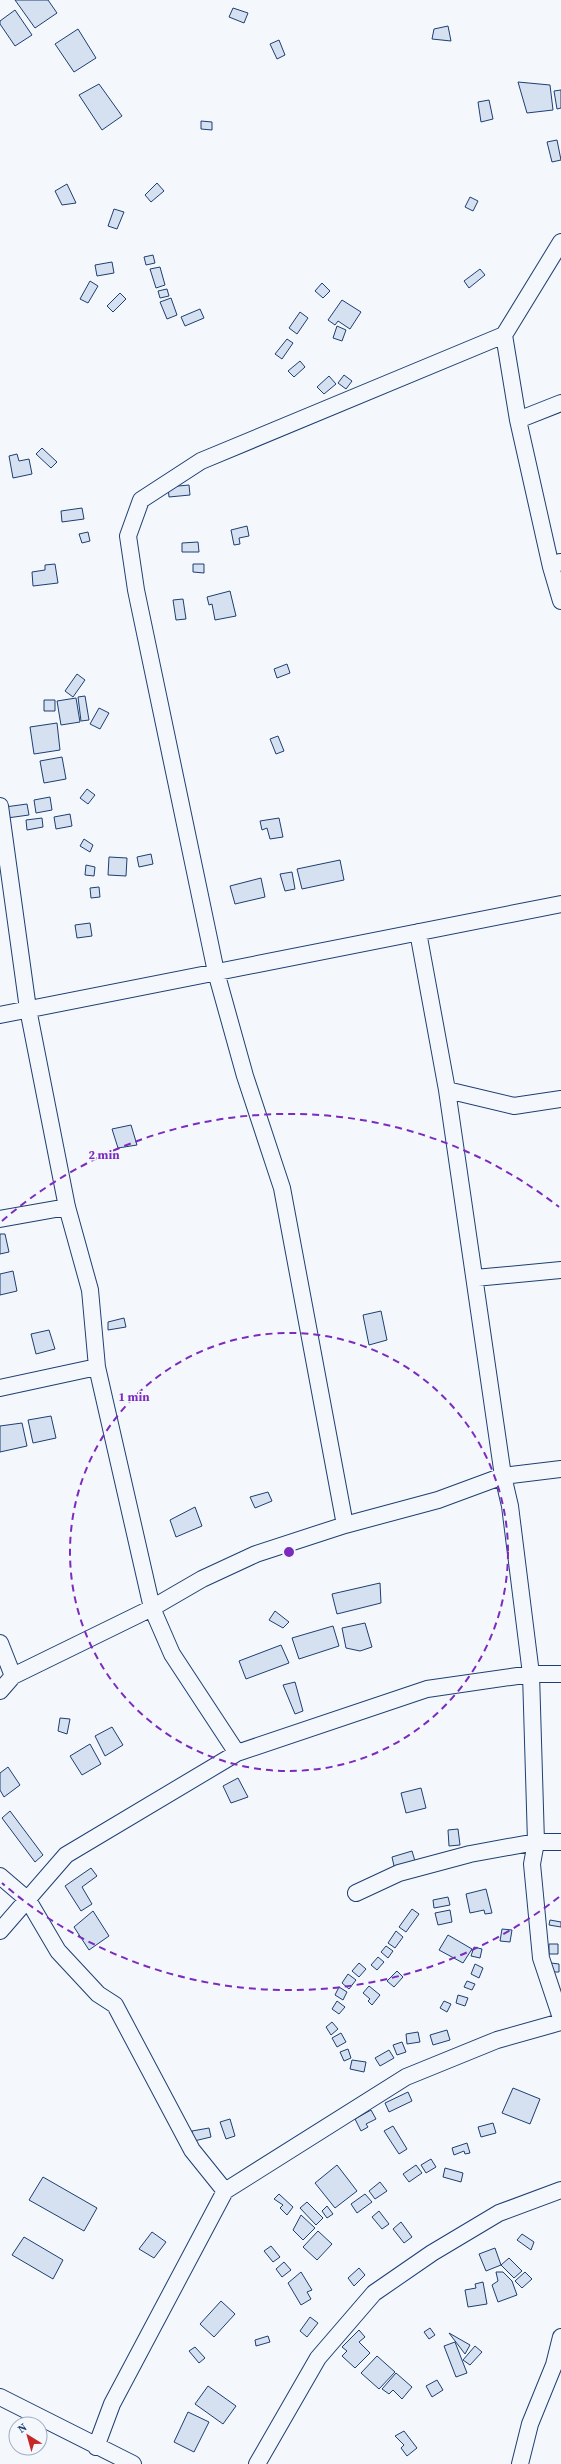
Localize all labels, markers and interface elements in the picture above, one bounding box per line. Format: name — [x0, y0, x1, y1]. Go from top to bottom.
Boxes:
text: 2 min — [88, 1147, 120, 1163]
text: 1 min — [118, 1389, 150, 1405]
centre of rings — [282, 1545, 296, 1559]
north arrow — [8, 2416, 48, 2456]
text: N — [15, 2420, 30, 2437]

